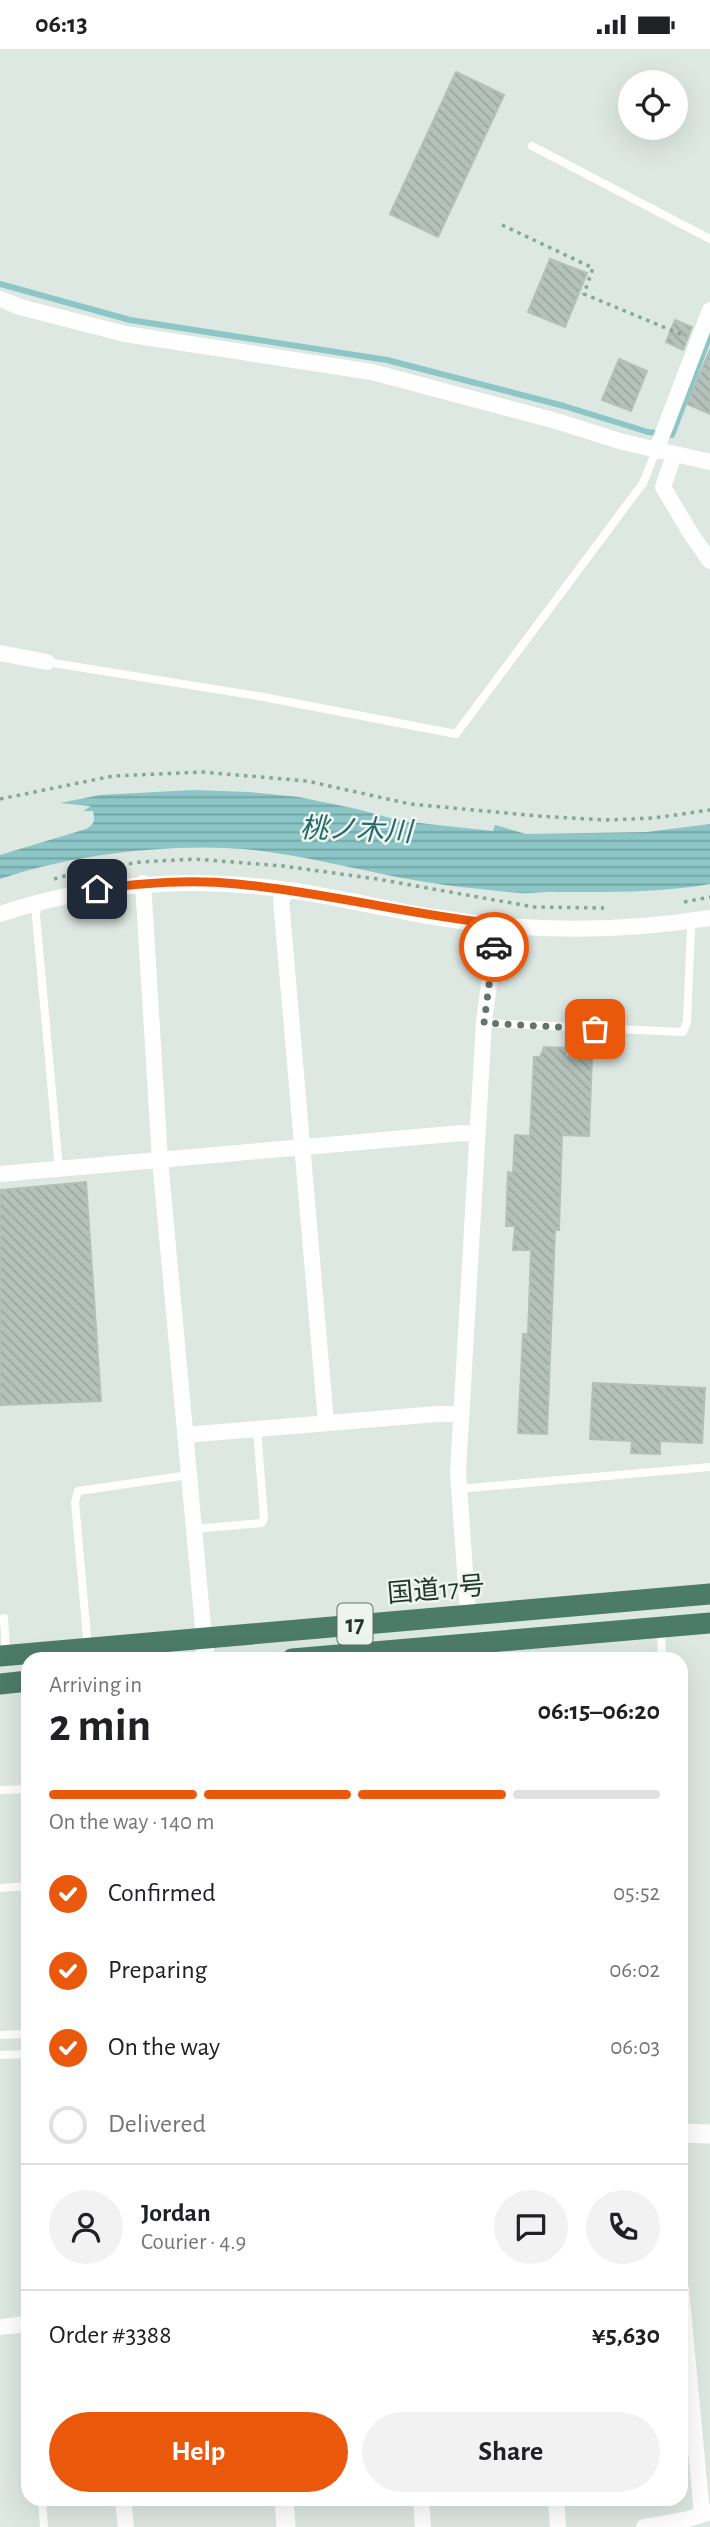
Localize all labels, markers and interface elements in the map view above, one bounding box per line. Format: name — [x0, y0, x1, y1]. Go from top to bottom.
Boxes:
text: 06:13 — [35, 11, 88, 37]
map controls — [618, 70, 688, 140]
button: locate — [618, 70, 688, 140]
water label: 桃ノ木川 — [299, 813, 415, 847]
pin — [67, 859, 127, 919]
icon: home — [78, 870, 116, 908]
courier — [459, 912, 529, 982]
icon: car — [475, 928, 513, 966]
pin — [565, 999, 625, 1059]
icon: bag — [576, 1010, 614, 1048]
street label: 国道17号 — [386, 1572, 486, 1607]
road number: 17 — [338, 1603, 372, 1645]
text: Arriving in — [49, 1674, 142, 1697]
text: 06:15–06:20 — [538, 1698, 660, 1724]
text: 2 min — [49, 1703, 151, 1749]
text: On the way · 140 m — [49, 1811, 214, 1834]
icon: check — [49, 1875, 87, 1913]
text: Confirmed — [108, 1880, 216, 1906]
text: 05:52 — [613, 1882, 660, 1905]
icon: check — [49, 1952, 87, 1990]
text: Preparing — [108, 1957, 207, 1983]
text: 06:02 — [609, 1959, 660, 1982]
icon: check — [49, 2029, 87, 2067]
text: On the way — [108, 2034, 220, 2060]
text: 06:03 — [610, 2036, 660, 2059]
text: Delivered — [108, 2111, 206, 2137]
button: person — [49, 2190, 123, 2264]
button: chat — [494, 2190, 568, 2264]
button: phone — [586, 2190, 660, 2264]
text: Jordan — [141, 2200, 211, 2226]
text: Courier · 4.9 — [141, 2231, 246, 2254]
text: Order #3388 — [49, 2322, 172, 2348]
text: ¥5,630 — [592, 2322, 660, 2348]
button: Help — [49, 2412, 348, 2492]
button: Share — [362, 2412, 660, 2492]

